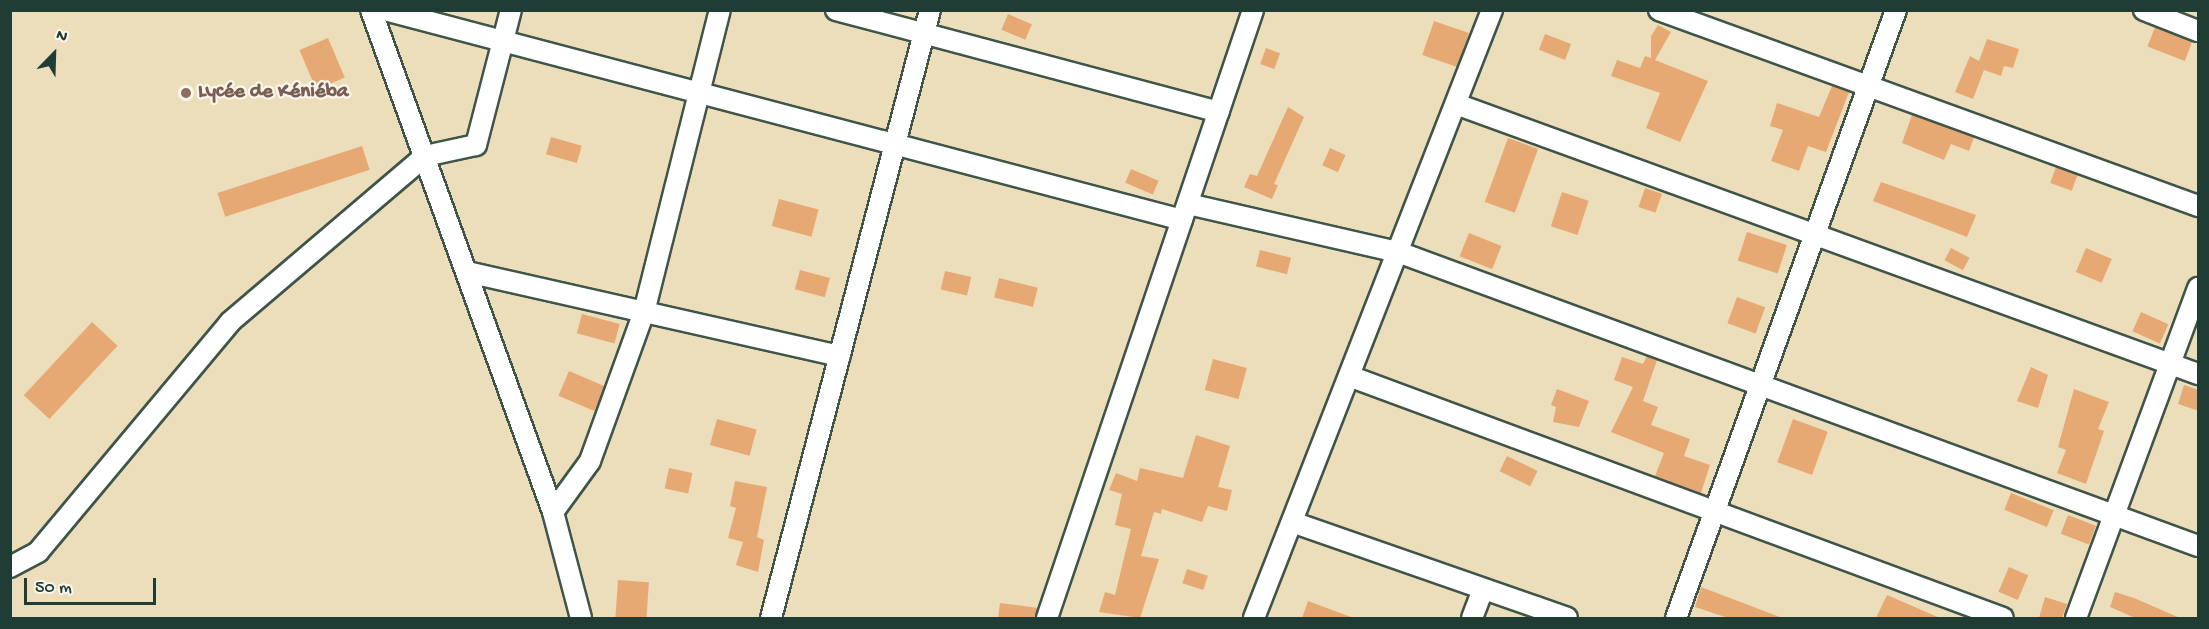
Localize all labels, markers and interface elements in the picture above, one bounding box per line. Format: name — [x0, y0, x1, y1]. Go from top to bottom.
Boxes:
north arrow — [24, 24, 84, 84]
text: N — [53, 26, 70, 48]
place label: Lycée de Kéniéba — [198, 80, 348, 106]
marker: Lycée de Kéniéba — [179, 86, 193, 100]
scale bar — [27, 566, 159, 604]
text: 50 m — [35, 578, 72, 599]

